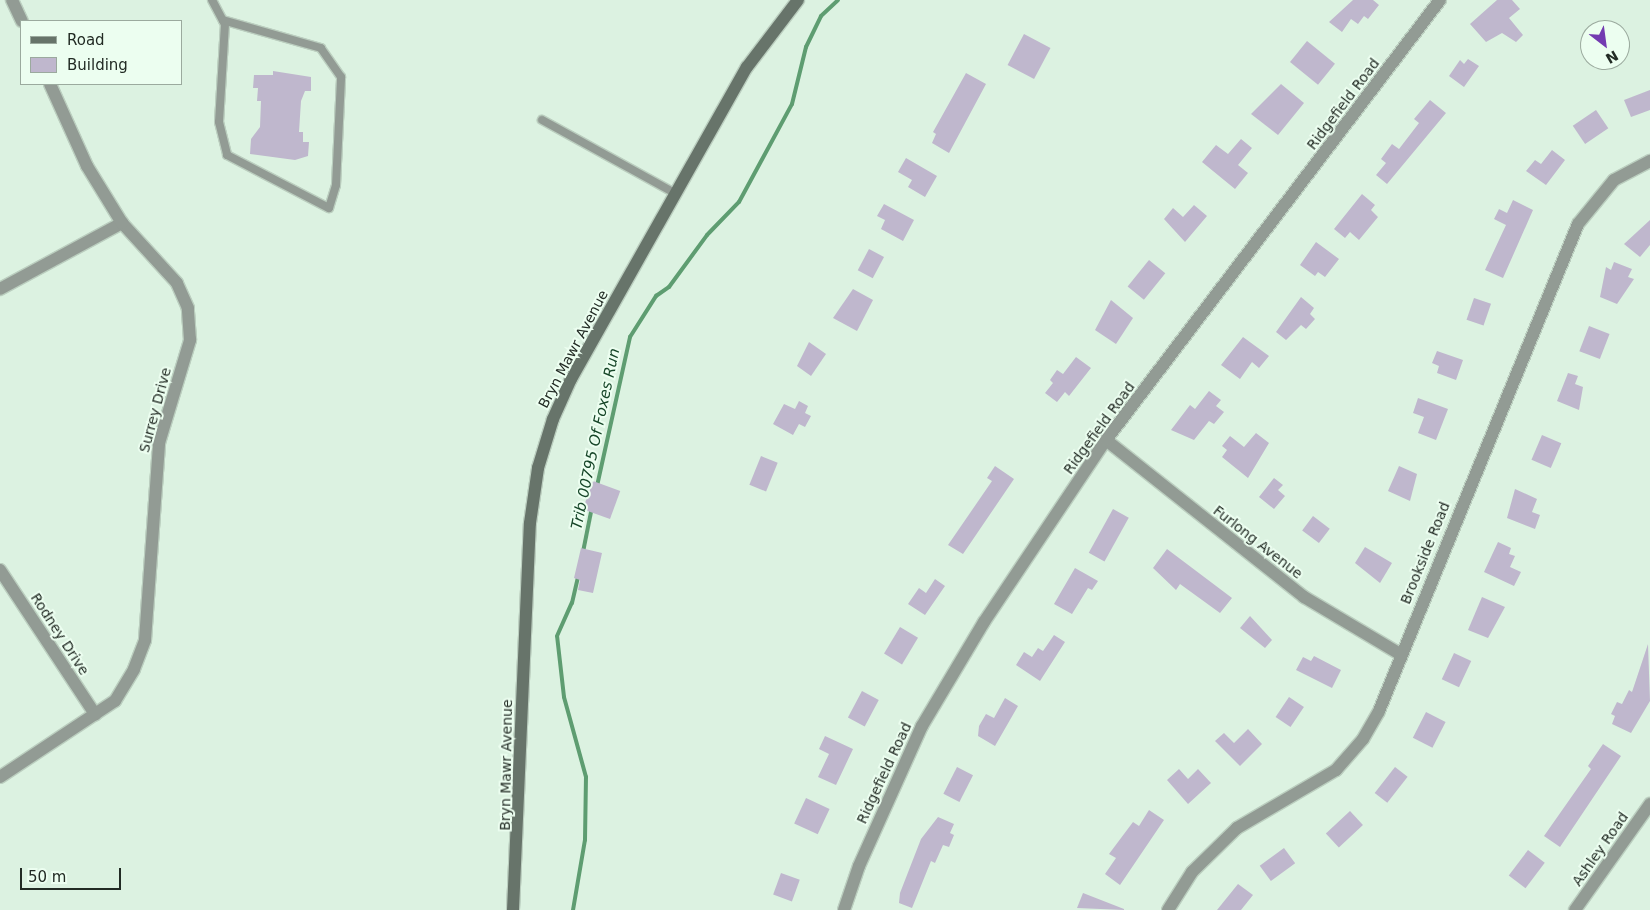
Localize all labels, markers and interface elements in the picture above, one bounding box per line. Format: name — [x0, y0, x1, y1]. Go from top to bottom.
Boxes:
legend — [20, 20, 182, 85]
north arrow — [1580, 20, 1630, 70]
text: Road — [67, 31, 105, 49]
text: N — [1603, 47, 1621, 67]
street label: Ridgefield Road — [1303, 55, 1383, 153]
text: Building — [67, 56, 128, 74]
street label: Bryn Mawr Avenue — [535, 287, 611, 411]
water label: Trib 00795 Of Foxes Run — [568, 347, 624, 531]
street label: Surrey Drive — [136, 366, 174, 454]
street label: Ridgefield Road — [1060, 379, 1138, 477]
street label: Brookside Road — [1397, 500, 1453, 606]
street label: Furlong Avenue — [1210, 502, 1306, 582]
street label: Rodney Drive — [27, 590, 93, 678]
street label: Bryn Mawr Avenue — [496, 699, 516, 831]
street label: Ridgefield Road — [853, 720, 915, 826]
street label: Ashley Road — [1568, 809, 1632, 889]
scale bar — [22, 858, 124, 890]
text: 50 m — [28, 868, 66, 886]

